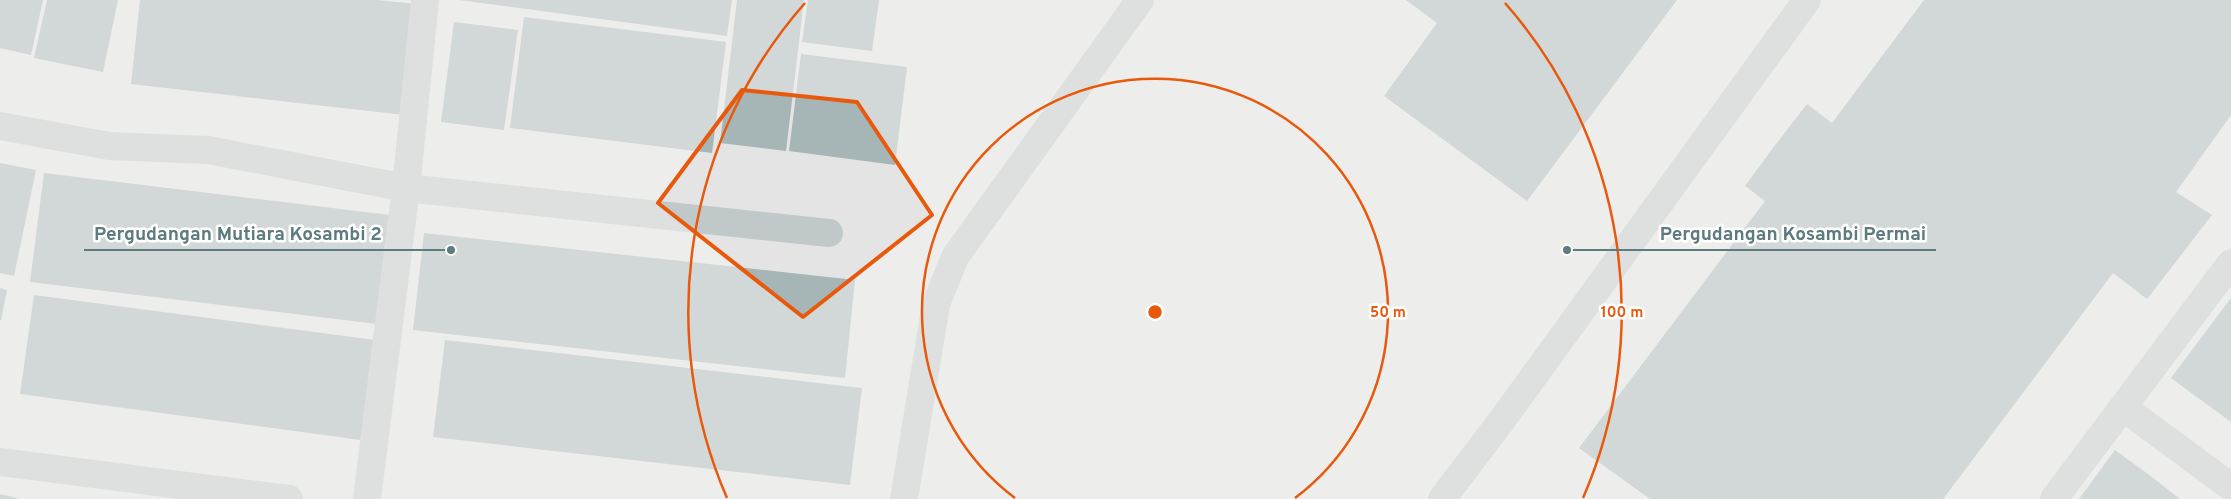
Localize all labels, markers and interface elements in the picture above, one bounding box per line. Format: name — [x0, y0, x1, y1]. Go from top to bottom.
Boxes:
callout: Pergudangan Mutiara Kosambi 2 — [84, 216, 392, 250]
callout: Pergudangan Kosambi Permai — [1650, 216, 1936, 250]
text: Pergudangan Mutiara Kosambi 2 — [94, 223, 382, 247]
text: Pergudangan Kosambi Permai — [1660, 223, 1926, 247]
centre of rings — [1146, 303, 1164, 321]
text: 50 m — [1370, 304, 1406, 323]
text: 100 m — [1601, 304, 1643, 323]

